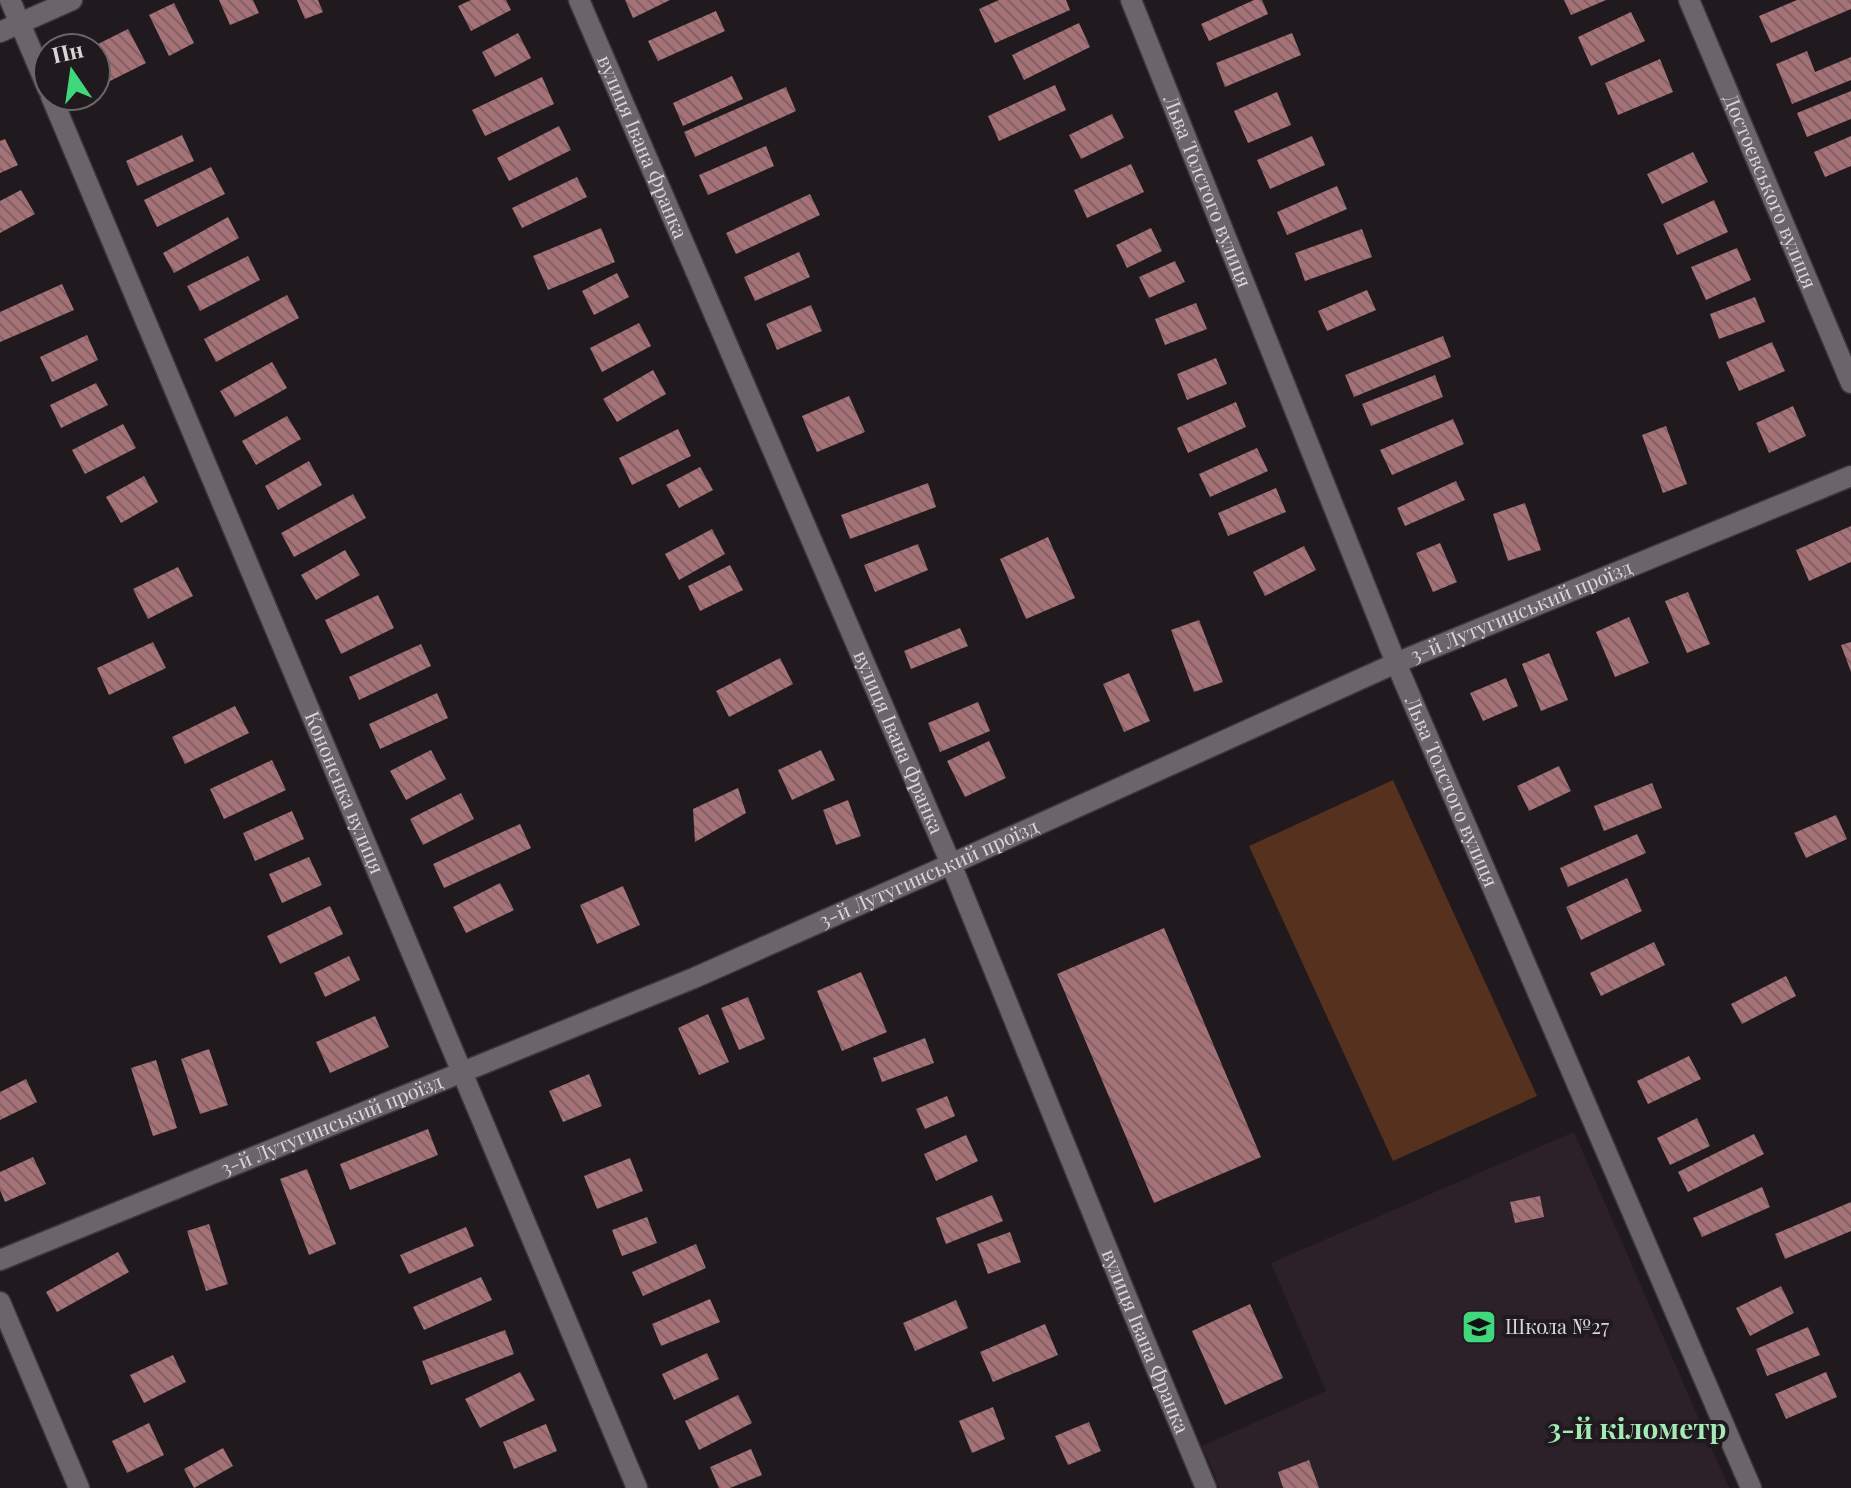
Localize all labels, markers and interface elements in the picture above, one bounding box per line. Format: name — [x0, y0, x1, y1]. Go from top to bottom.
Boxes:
north arrow — [32, 32, 112, 112]
text: Пн — [48, 33, 86, 70]
street label: вулиця Івана Франка — [592, 50, 695, 242]
street label: Льва Толстого вулиця — [1158, 90, 1260, 291]
street label: Достоєвського вулиця — [1718, 90, 1825, 293]
street label: 3-й Лутугинський проїзд — [1406, 552, 1636, 668]
street label: вулиця Івана Франка — [848, 645, 951, 838]
street label: Льва Толстого вулиця — [1399, 691, 1506, 891]
street label: Кононенка вулиця — [300, 707, 392, 878]
street label: 3-й Лутугинський проїзд — [814, 811, 1043, 933]
street label: 3-й Лутугинський проїзд — [216, 1066, 447, 1181]
street label: вулиця Івана Франка — [1097, 1244, 1197, 1437]
school or university icon: Школа №27 — [1460, 1308, 1498, 1346]
place label: Школа №27 — [1505, 1312, 1609, 1339]
district label: 3-й кілометр — [1548, 1409, 1726, 1446]

